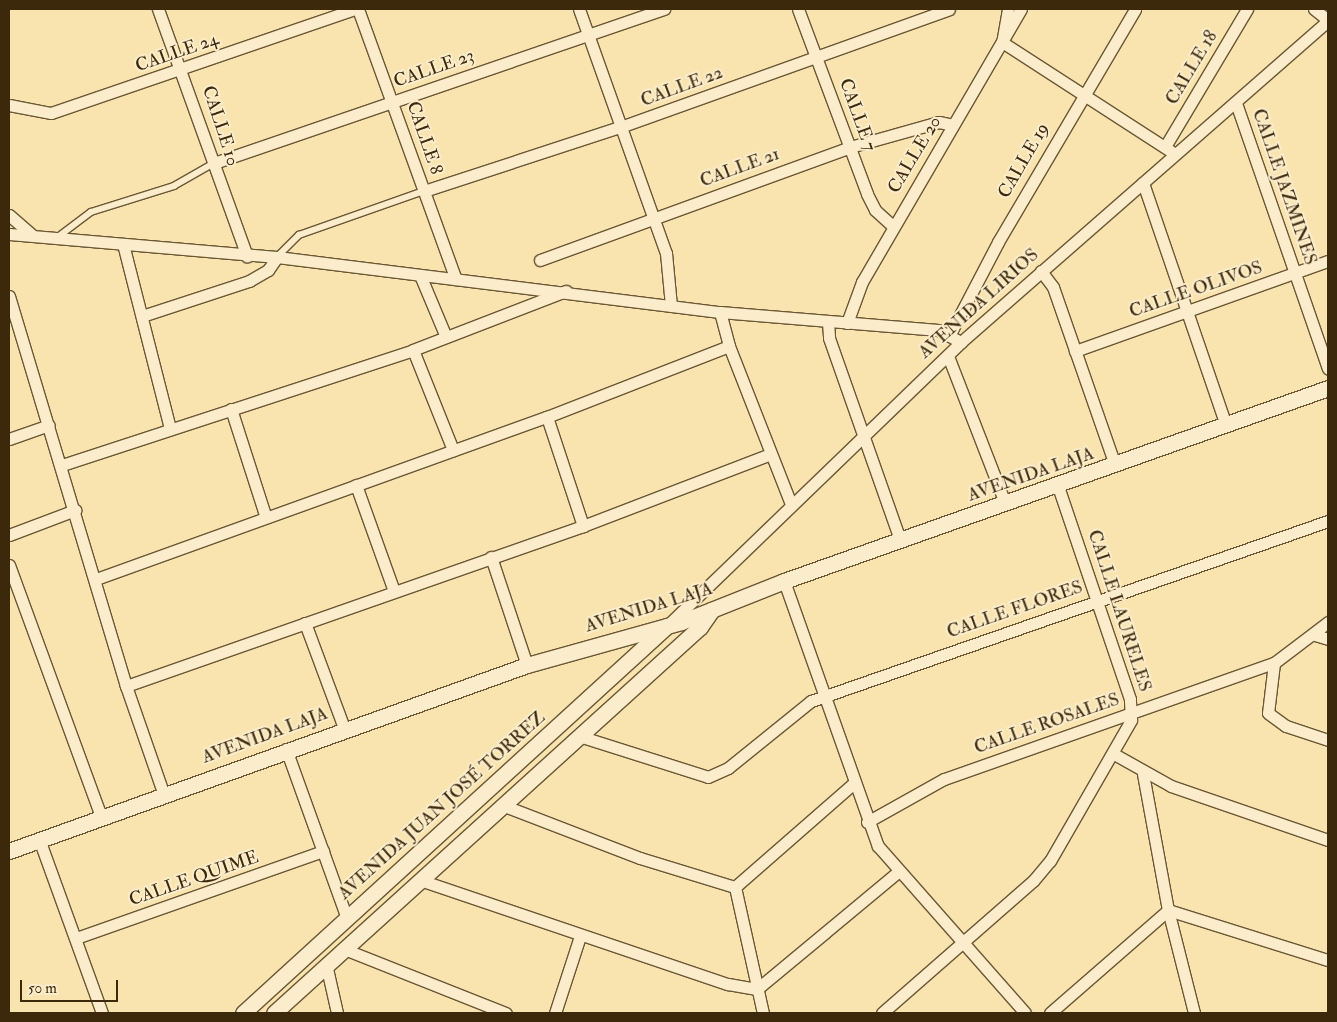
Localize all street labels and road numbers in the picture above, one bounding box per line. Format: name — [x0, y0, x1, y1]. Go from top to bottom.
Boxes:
street label: CALLE 18 — [1162, 27, 1222, 109]
street label: CALLE 24 — [133, 29, 221, 77]
street label: CALLE 23 — [391, 45, 477, 93]
street label: CALLE 22 — [638, 62, 726, 112]
street label: CALLE 7 — [834, 76, 880, 154]
street label: CALLE 10 — [197, 83, 243, 169]
street label: CALLE 8 — [401, 99, 447, 177]
street label: CALLE JAZMINES — [1247, 106, 1321, 268]
street label: CALLE 20 — [884, 113, 946, 197]
street label: CALLE 19 — [994, 120, 1054, 202]
street label: CALLE 21 — [697, 144, 783, 192]
street label: AVENIDA LIRIOS — [915, 244, 1043, 364]
street label: CALLE OLIVOS — [1127, 257, 1265, 323]
street label: AVENIDA LAJA — [965, 443, 1097, 507]
street label: CALLE LAURELES — [1083, 527, 1155, 695]
street label: CALLE FLORES — [944, 577, 1086, 643]
street label: AVENIDA LAJA — [583, 578, 715, 638]
street label: CALLE ROSALES — [972, 689, 1122, 759]
street label: AVENIDA LAJA — [199, 703, 331, 769]
street label: AVENIDA JUAN JOSÉ TORREZ — [334, 707, 550, 905]
street label: CALLE QUIME — [127, 847, 261, 911]

